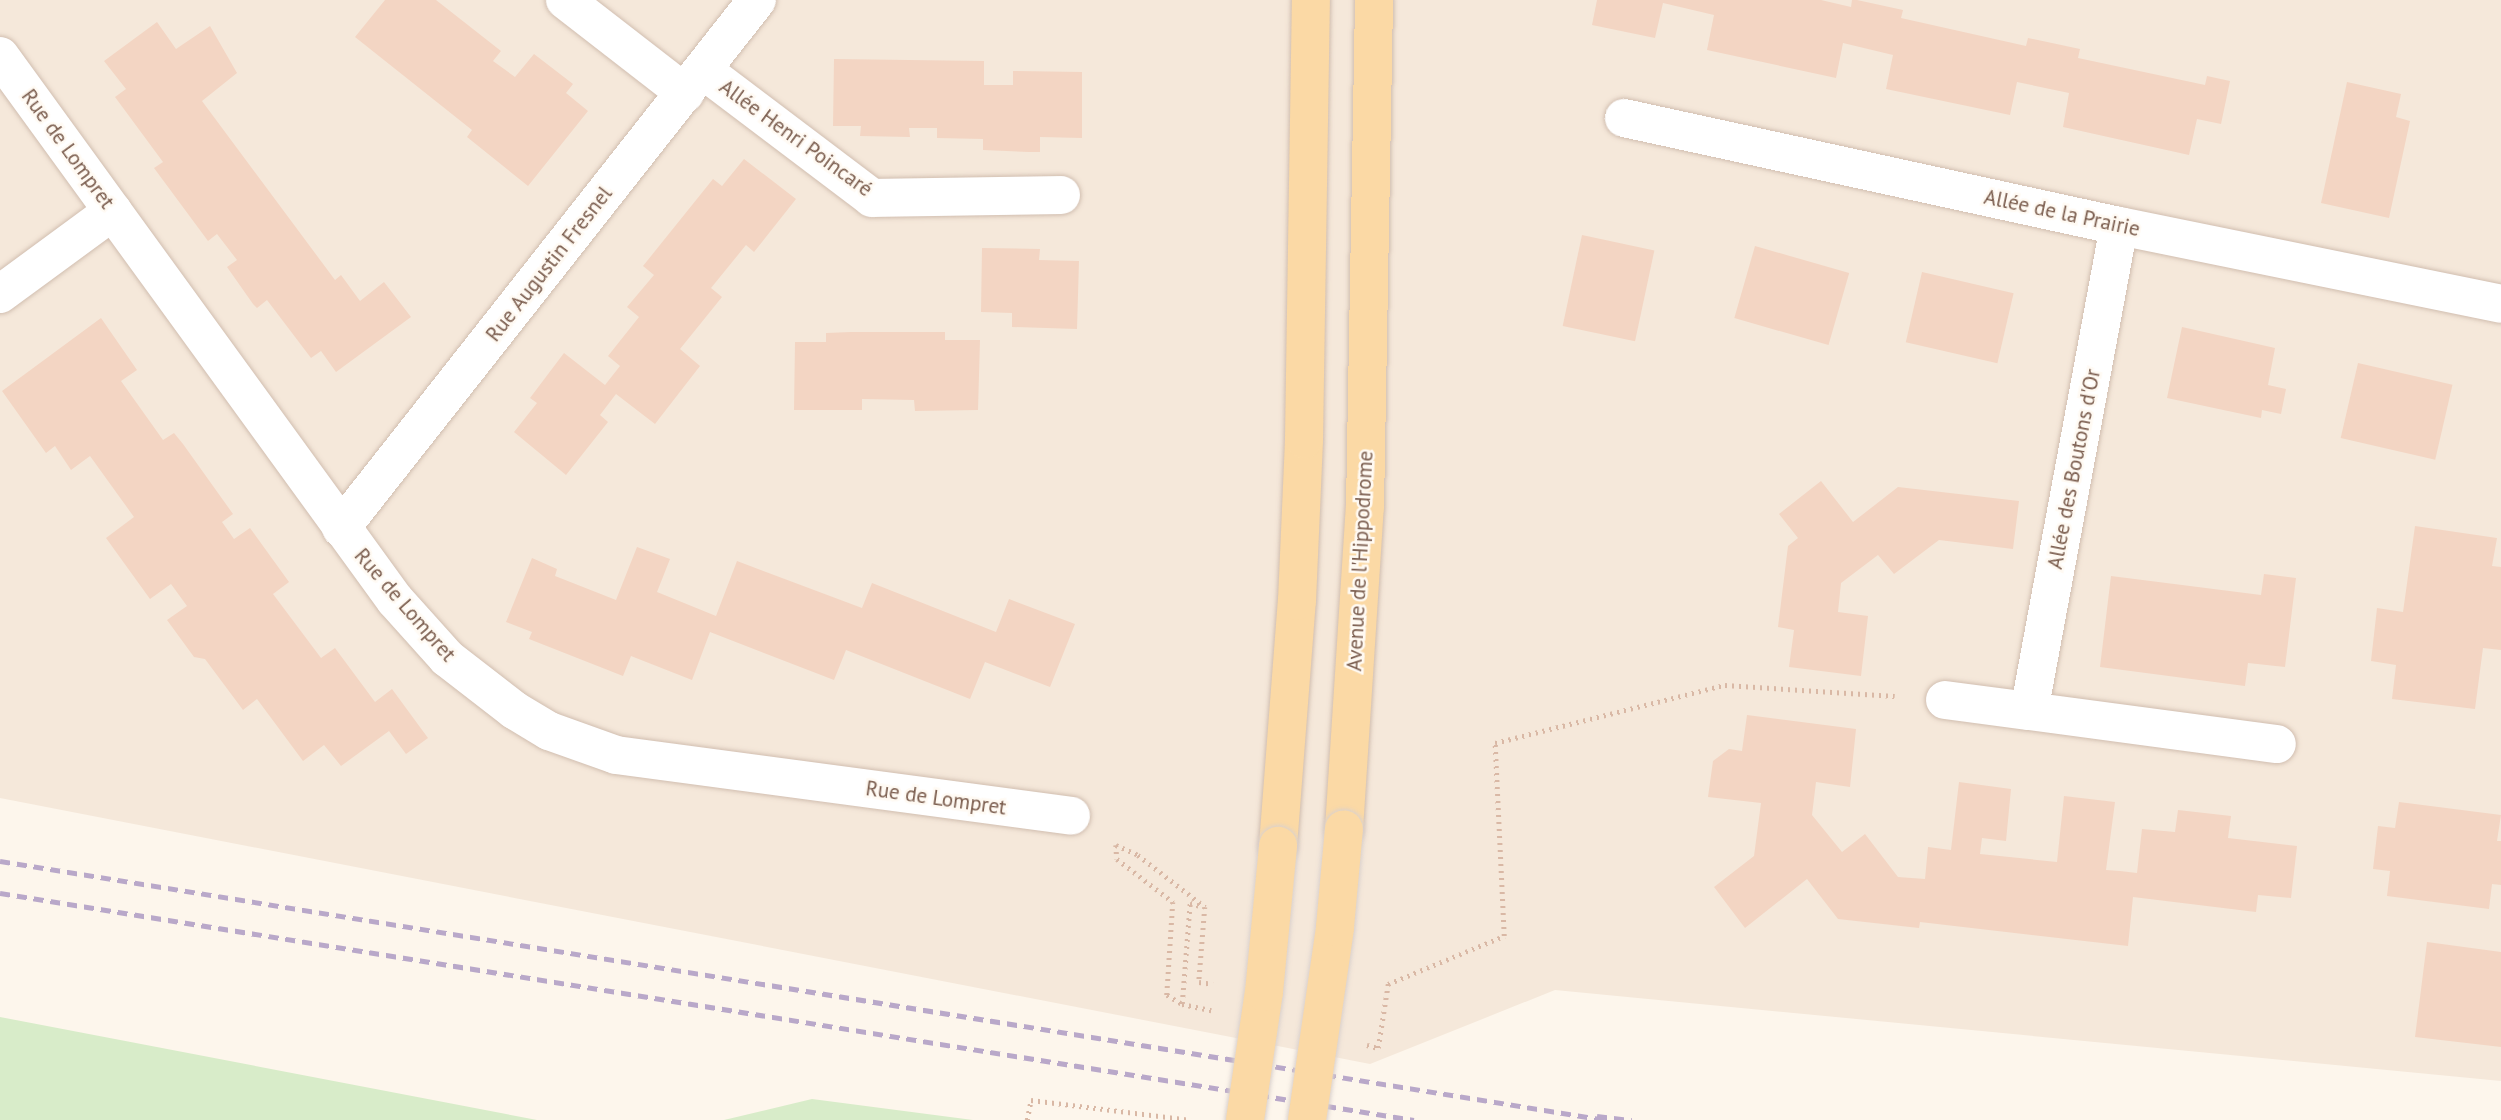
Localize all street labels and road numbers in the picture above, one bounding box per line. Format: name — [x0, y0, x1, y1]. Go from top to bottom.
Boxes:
street label: Allée Henri Poincaré — [715, 74, 877, 202]
street label: Rue de Lompret — [16, 84, 120, 214]
street label: Rue Augustin Fresnel — [480, 181, 618, 347]
street label: Allée de la Prairie — [1982, 184, 2142, 242]
street label: Allée des Boutons d'Or — [2042, 367, 2106, 571]
street label: Avenue de l'Hippodrome — [1342, 450, 1378, 672]
street label: Rue de Lompret — [349, 543, 461, 667]
street label: Rue de Lompret — [864, 776, 1008, 820]

